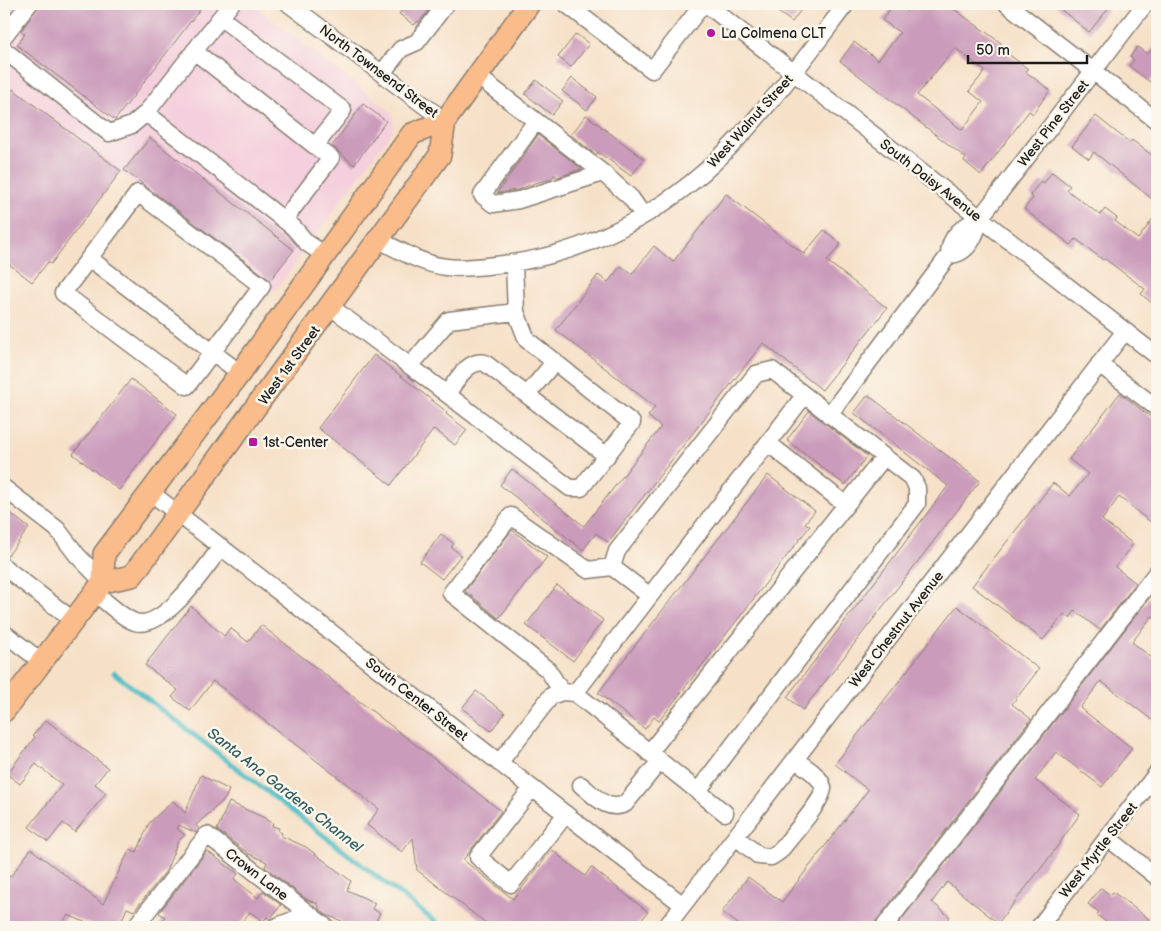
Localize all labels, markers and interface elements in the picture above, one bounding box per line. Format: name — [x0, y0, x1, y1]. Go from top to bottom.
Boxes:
street label: North Townsend Street — [316, 21, 442, 122]
place label: La Colmena CLT — [721, 25, 827, 42]
marker: La Colmena CLT — [705, 27, 717, 39]
scale bar — [968, 32, 1087, 64]
text: 50 m — [976, 41, 1010, 60]
street label: West Walnut Street — [704, 71, 797, 171]
street label: West Pine Street — [1014, 76, 1093, 170]
street label: South Daisy Avenue — [876, 135, 985, 225]
street label: West 1st Street — [255, 322, 324, 408]
place label: 1st-Center — [263, 434, 329, 451]
marker: 1st-Center — [247, 436, 259, 448]
street label: West Chestnut Avenue — [846, 568, 947, 691]
street label: South Center Street — [362, 654, 472, 745]
water label: Santa Ana Gardens Channel — [203, 724, 367, 857]
street label: West Myrtle Street — [1056, 799, 1141, 901]
street label: Crown Lane — [222, 844, 292, 904]

